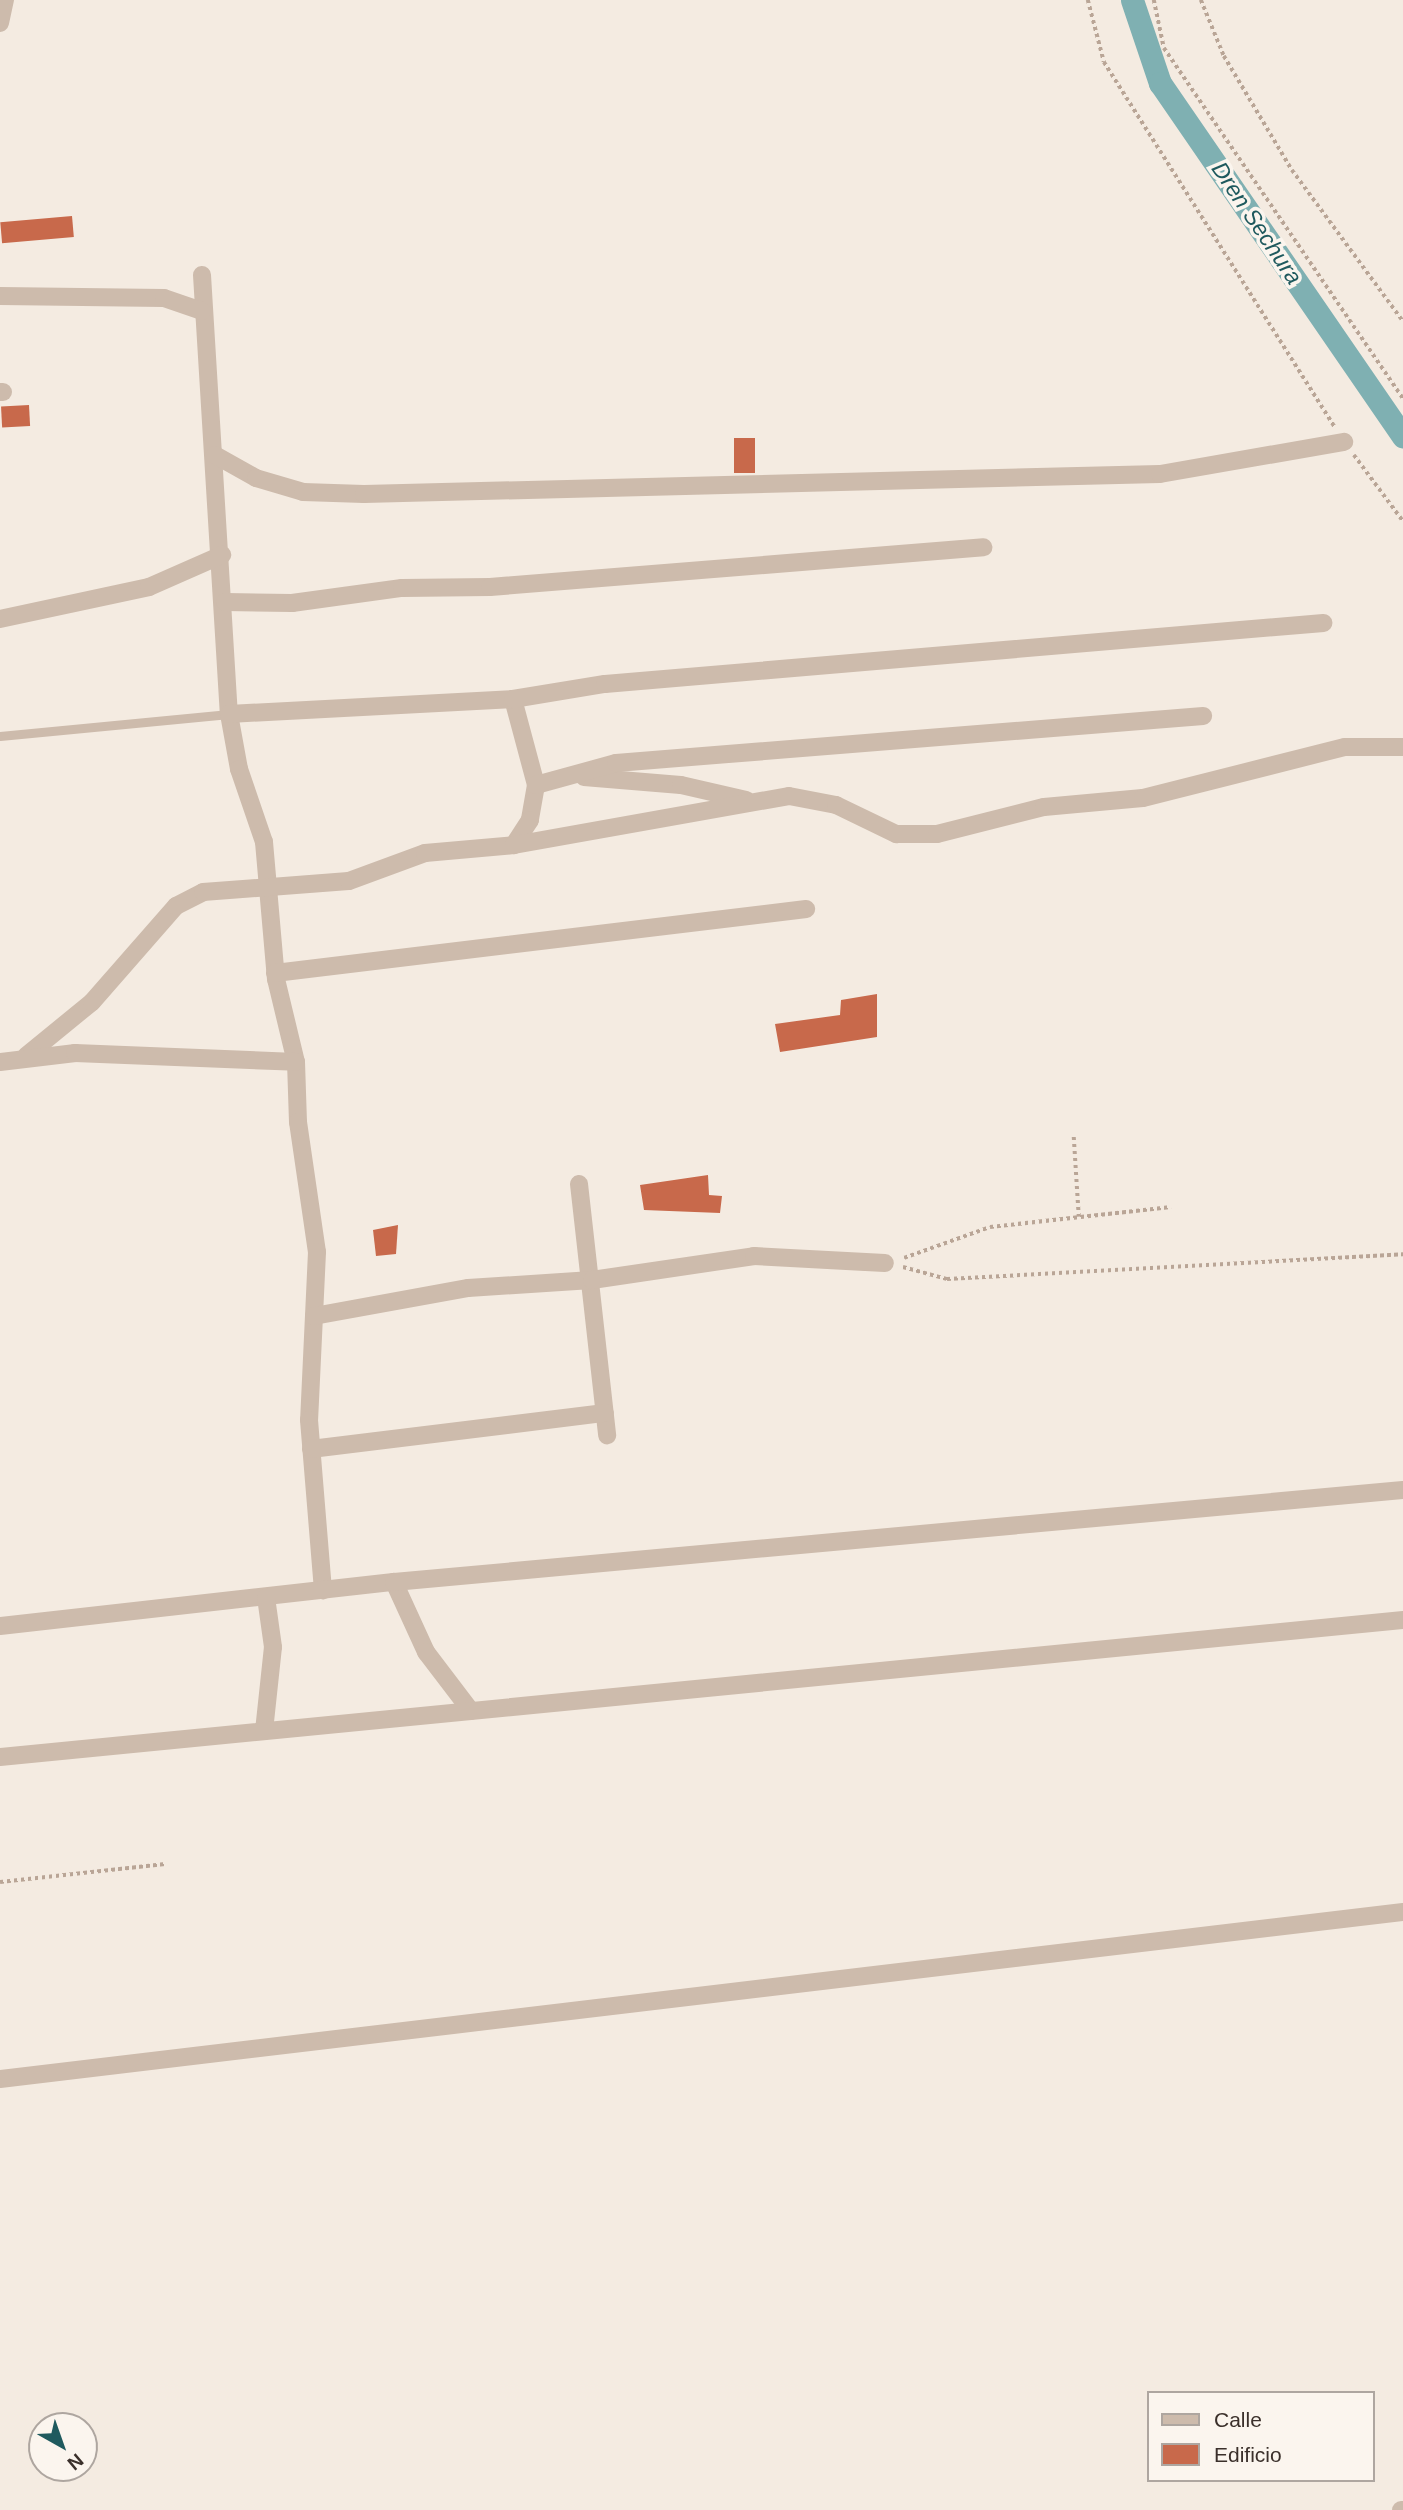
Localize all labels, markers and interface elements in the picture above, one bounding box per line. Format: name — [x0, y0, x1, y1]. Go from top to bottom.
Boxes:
water label: Dren Sechura — [1206, 156, 1308, 290]
legend — [1148, 2391, 1375, 2482]
text: Calle — [1214, 2408, 1262, 2431]
north arrow — [28, 2412, 98, 2482]
text: Edificio — [1214, 2443, 1282, 2466]
text: N — [64, 2449, 88, 2474]

